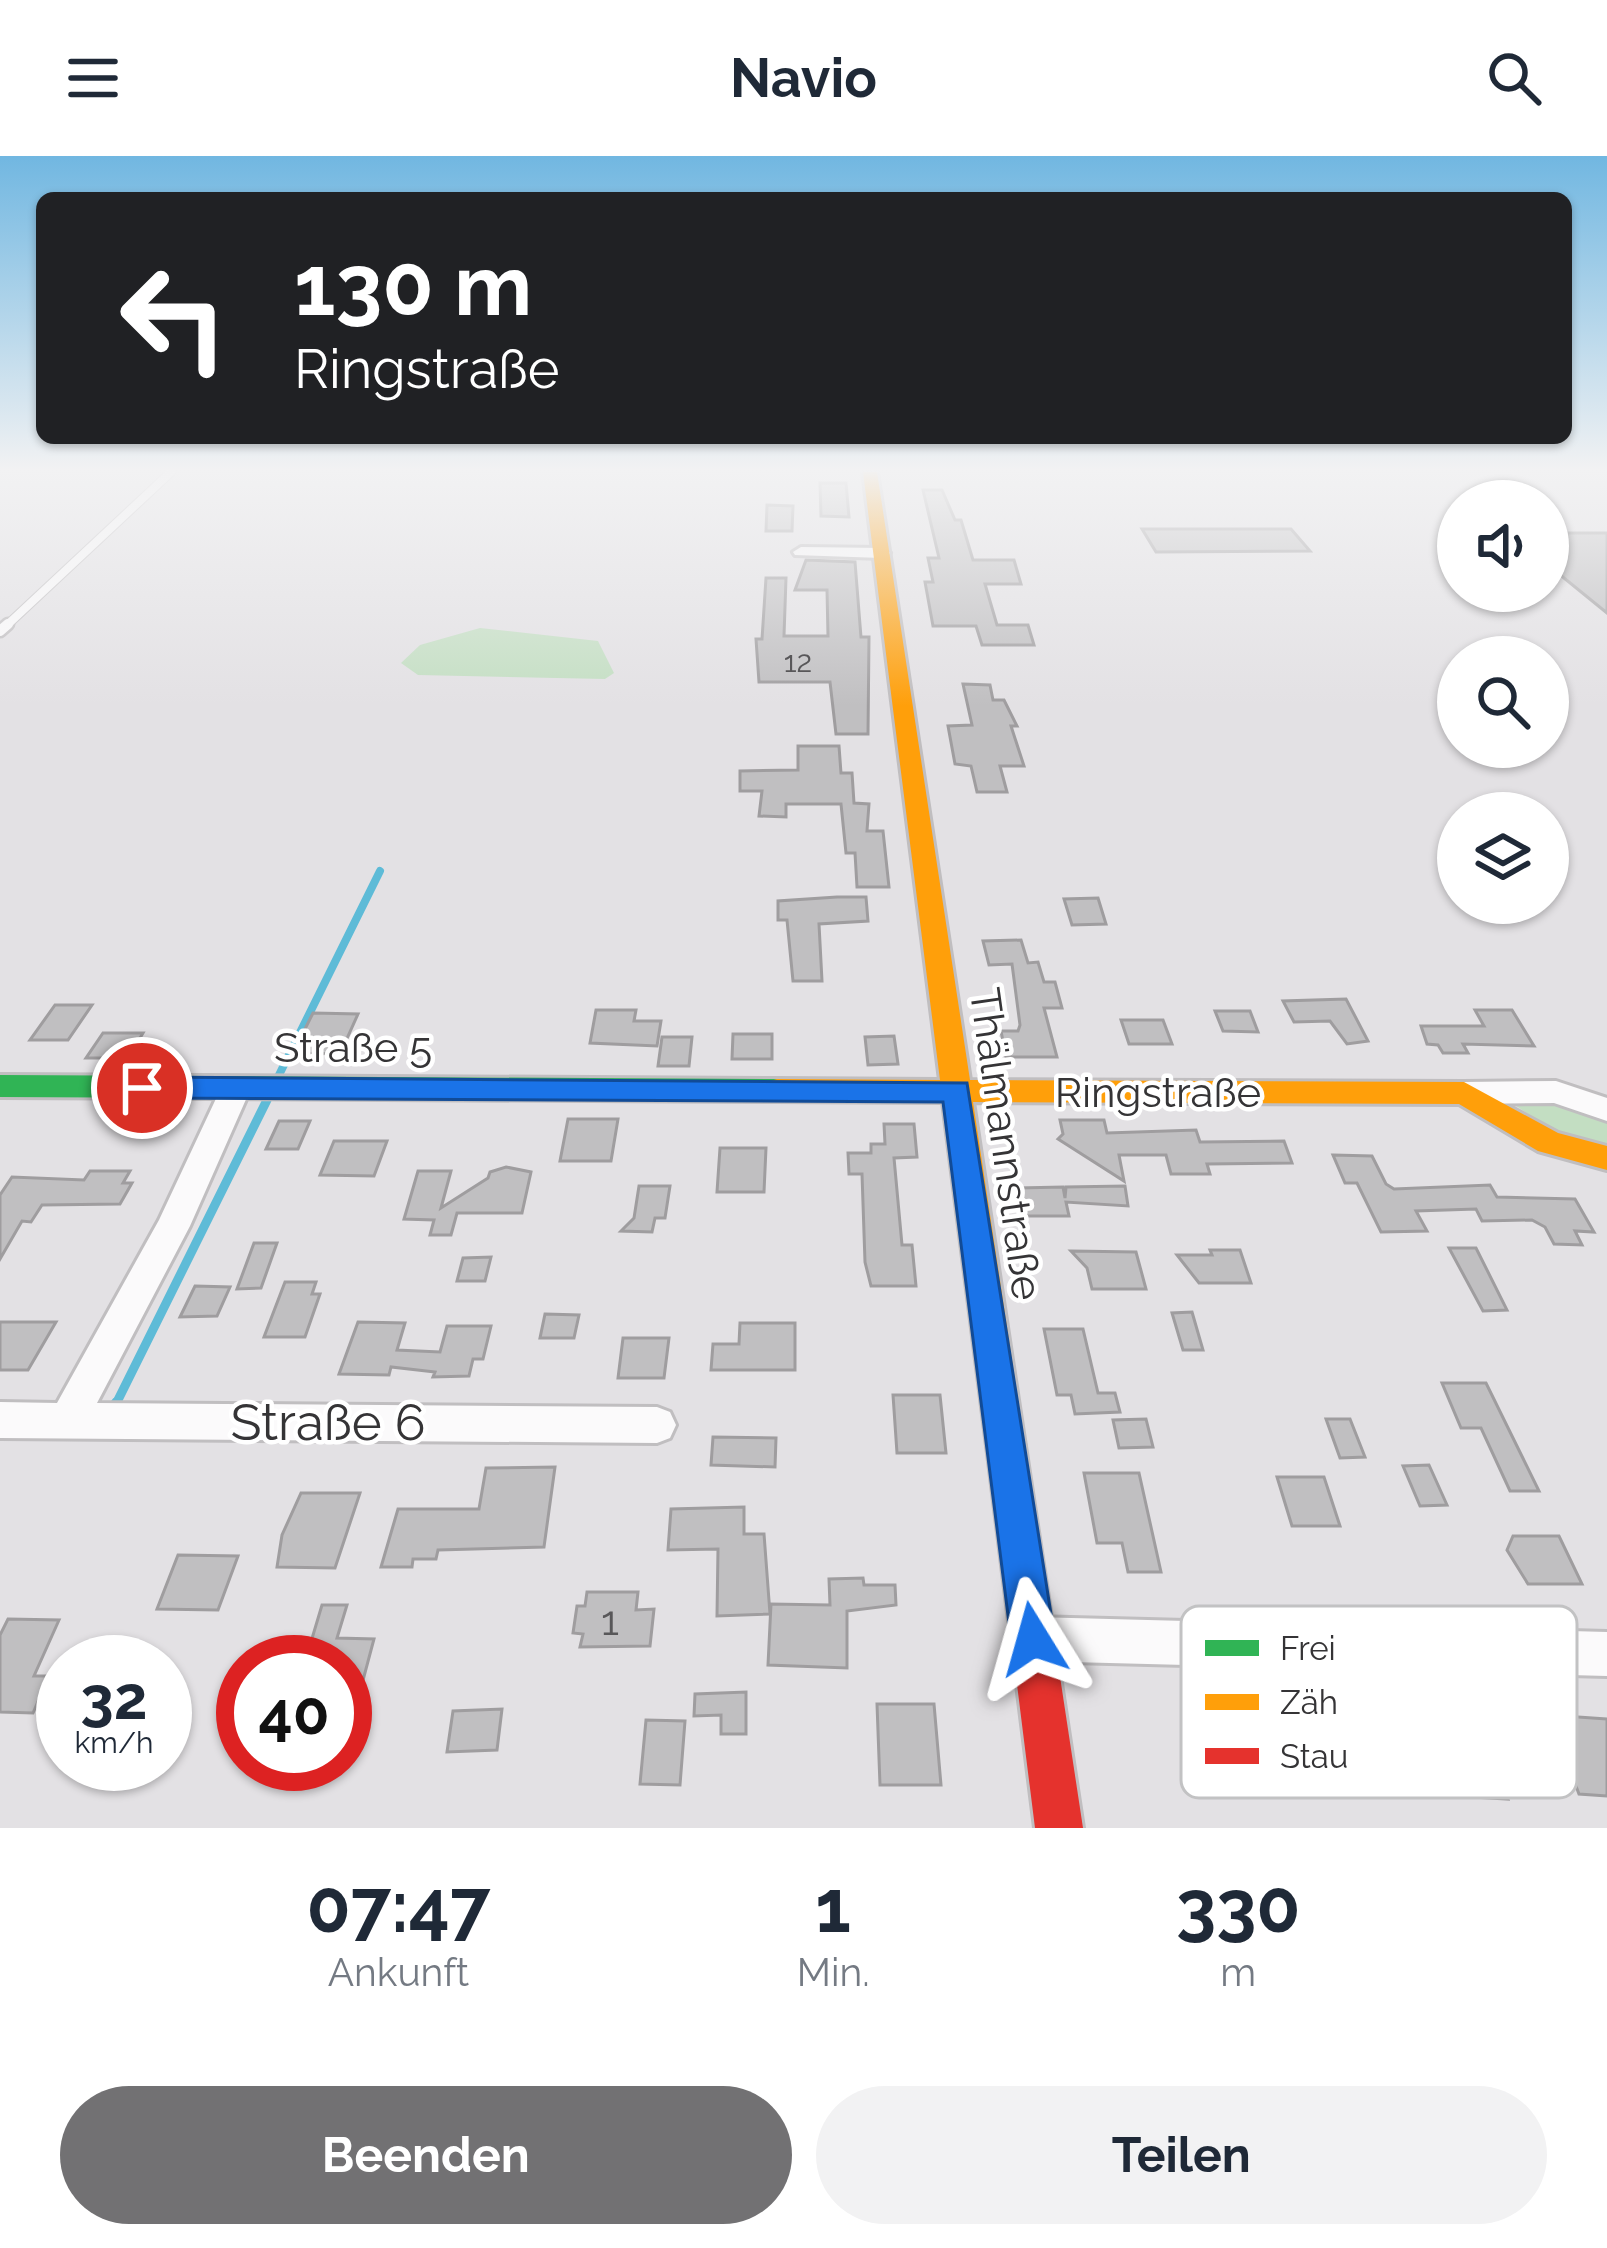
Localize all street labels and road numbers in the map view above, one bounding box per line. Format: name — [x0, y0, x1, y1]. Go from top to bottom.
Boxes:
street label: Thälmannstraße — [960, 985, 1052, 1303]
street label: Straße 5 — [274, 1023, 432, 1072]
street label: Ringstraße — [1055, 1068, 1261, 1117]
street label: Straße 6 — [231, 1392, 425, 1452]

